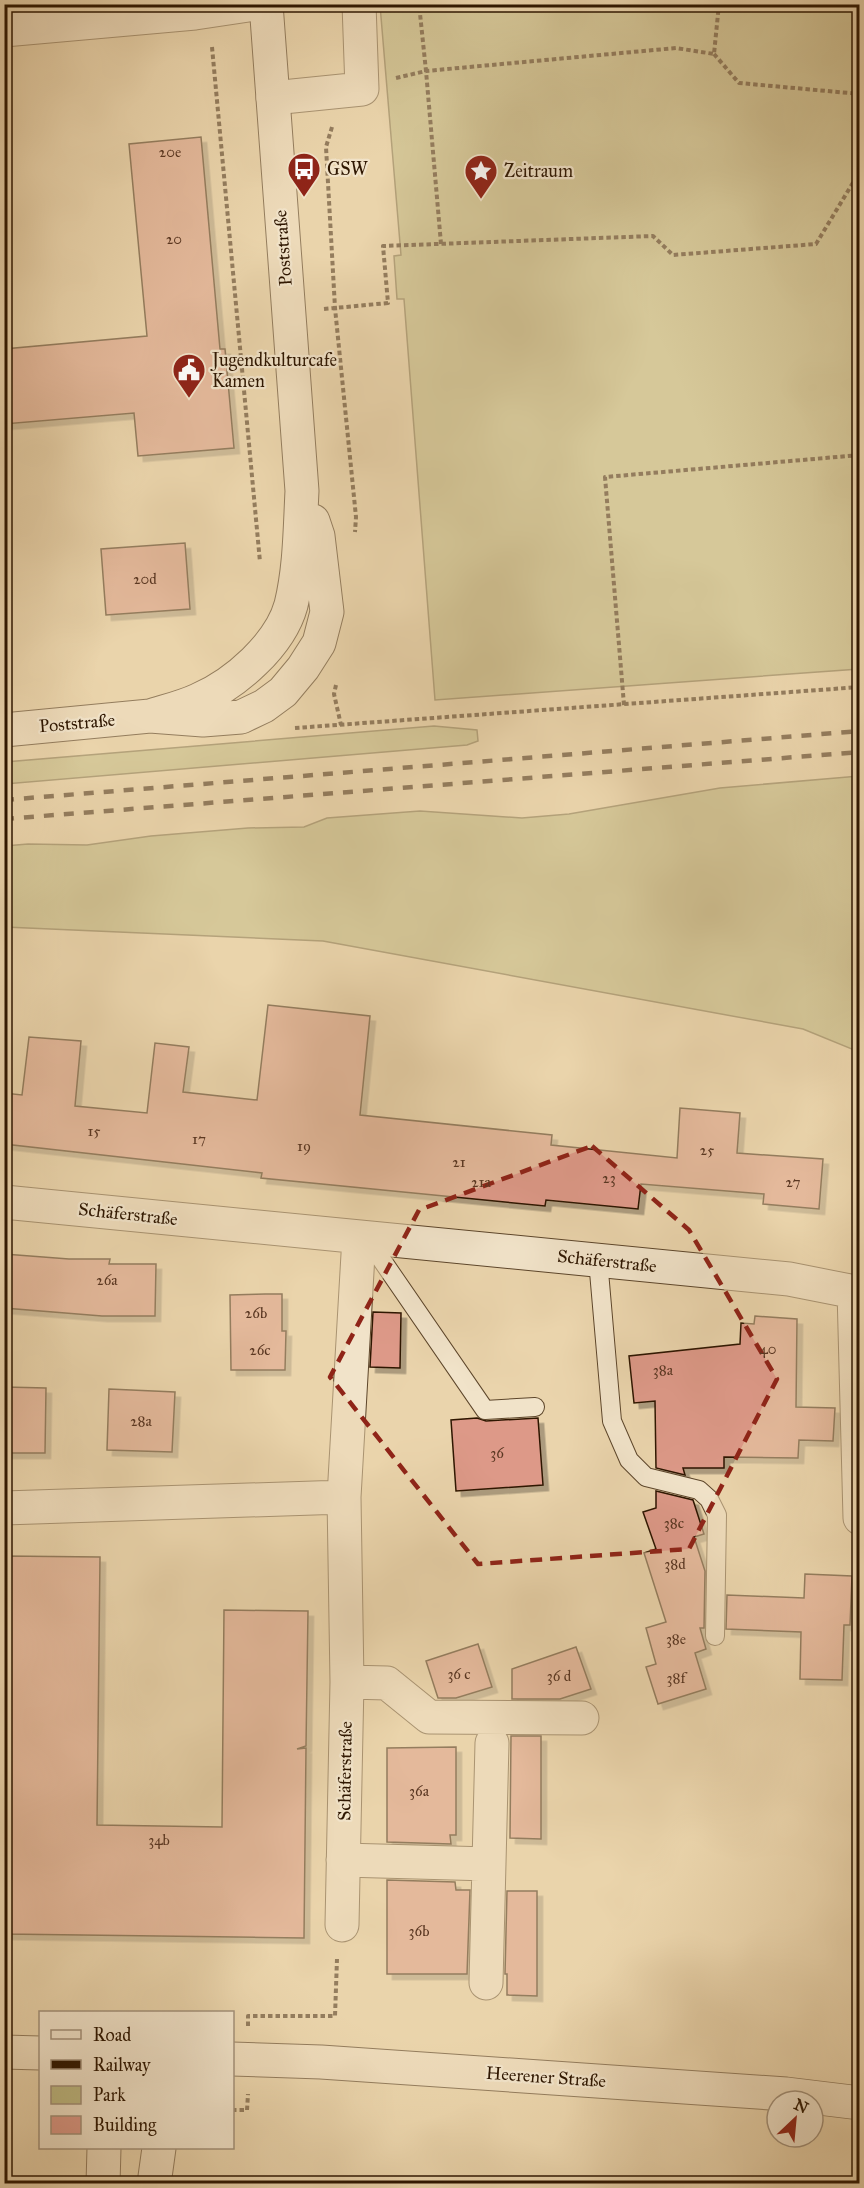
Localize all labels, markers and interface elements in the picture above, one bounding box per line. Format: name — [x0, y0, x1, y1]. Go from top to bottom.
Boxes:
house number: 20e — [159, 143, 181, 161]
bus stop icon: GSW — [286, 151, 322, 198]
place icon: Zeitraum — [463, 153, 499, 200]
place label: GSW — [327, 158, 369, 180]
place label: Zeitraum — [504, 160, 573, 182]
street label: Poststraße — [269, 209, 297, 287]
house number: 20 — [166, 230, 182, 248]
place label: Jugendkulturcafe Kamen — [210, 349, 337, 392]
public building icon: Jugendkulturcafe Kamen — [171, 352, 207, 399]
house number: 20d — [133, 570, 157, 588]
street label: Poststraße — [38, 709, 116, 737]
house number: 15 — [88, 1122, 100, 1140]
house number: 17 — [192, 1130, 206, 1148]
house number: 19 — [297, 1137, 311, 1155]
house number: 25 — [700, 1141, 714, 1159]
house number: 21 — [452, 1153, 466, 1171]
house number: 23 — [602, 1169, 616, 1187]
house number: 21a — [471, 1173, 491, 1191]
house number: 27 — [786, 1173, 801, 1191]
street label: Schäferstraße — [77, 1198, 179, 1230]
street label: Schäferstraße — [556, 1245, 658, 1277]
house number: 26a — [96, 1271, 118, 1289]
house number: 26b — [245, 1304, 267, 1322]
house number: 40 — [759, 1340, 777, 1358]
house number: 26c — [249, 1341, 271, 1359]
house number: 38a — [653, 1361, 674, 1379]
house number: 28a — [130, 1412, 153, 1430]
house number: 36 — [490, 1444, 505, 1462]
house number: 38c — [664, 1514, 684, 1532]
house number: 38d — [664, 1555, 686, 1573]
house number: 38e — [666, 1630, 686, 1648]
house number: 36 c — [447, 1665, 471, 1683]
house number: 36 d — [547, 1667, 572, 1685]
house number: 38f — [666, 1669, 688, 1687]
street label: Schäferstraße — [333, 1721, 357, 1821]
house number: 36a — [409, 1782, 430, 1800]
house number: 34b — [148, 1831, 170, 1849]
house number: 36b — [409, 1922, 429, 1940]
legend — [39, 2011, 234, 2149]
text: Road — [93, 2024, 131, 2046]
text: Railway — [93, 2054, 151, 2076]
street label: Heerener Straße — [485, 2062, 607, 2092]
text: Park — [93, 2084, 126, 2106]
north arrow — [765, 2089, 825, 2149]
text: N — [791, 2094, 812, 2118]
text: Building — [93, 2114, 157, 2137]

